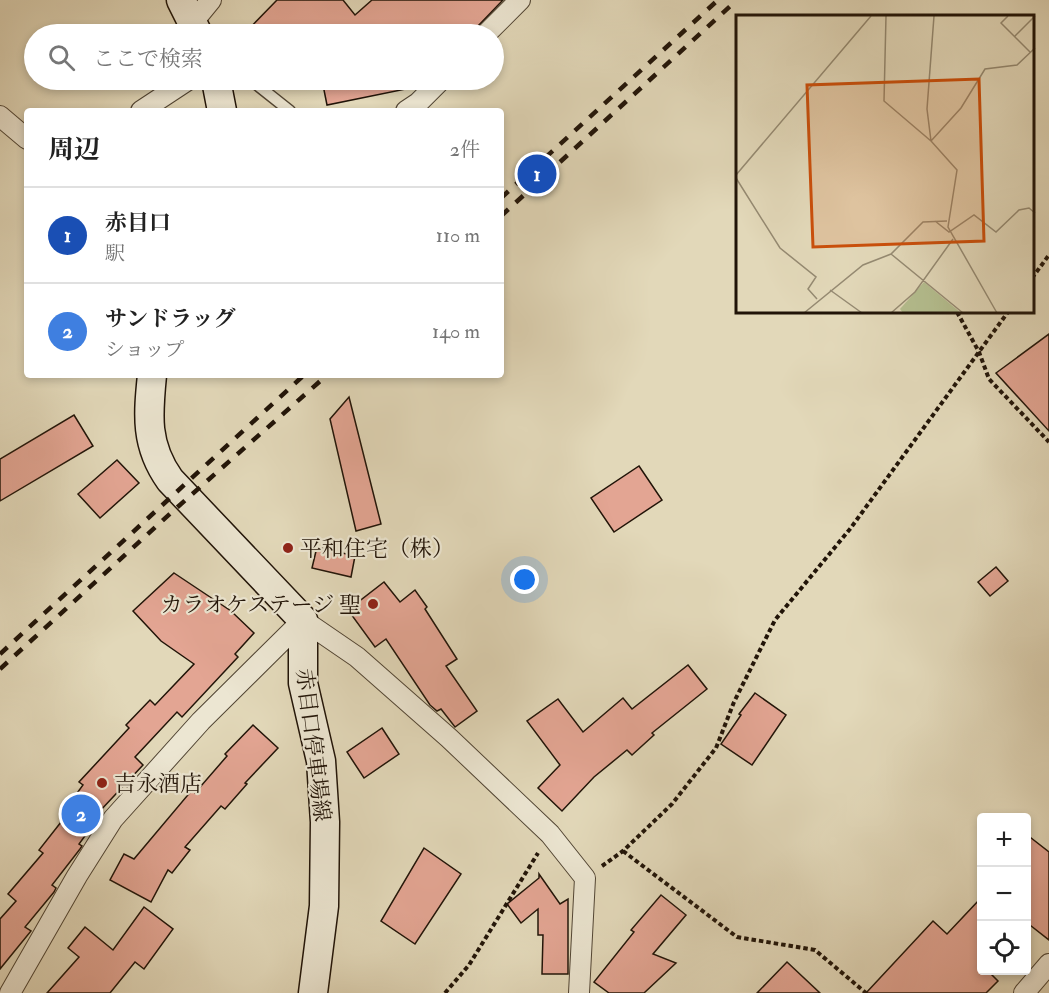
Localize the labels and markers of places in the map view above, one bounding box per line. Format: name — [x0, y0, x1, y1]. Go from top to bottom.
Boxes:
pin: 1 — [518, 152, 556, 196]
place label: 平和住宅（株） — [300, 535, 454, 563]
marker: 平和住宅（株） — [281, 541, 295, 555]
place label: カラオケステージ 聖 — [161, 591, 361, 619]
marker: カラオケステージ 聖 — [366, 597, 380, 611]
place label: 吉永酒店 — [114, 770, 202, 798]
marker: 吉永酒店 — [95, 776, 109, 790]
pin: 2 — [62, 792, 100, 836]

